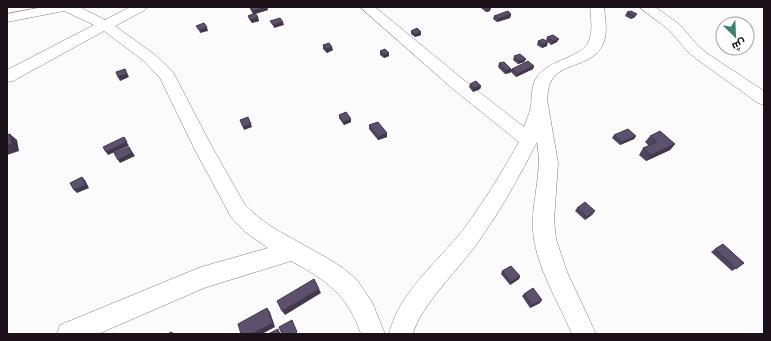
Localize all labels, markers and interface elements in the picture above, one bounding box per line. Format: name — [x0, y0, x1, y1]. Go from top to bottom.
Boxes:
north arrow — [715, 16, 755, 56]
text: ش — [729, 35, 749, 55]

